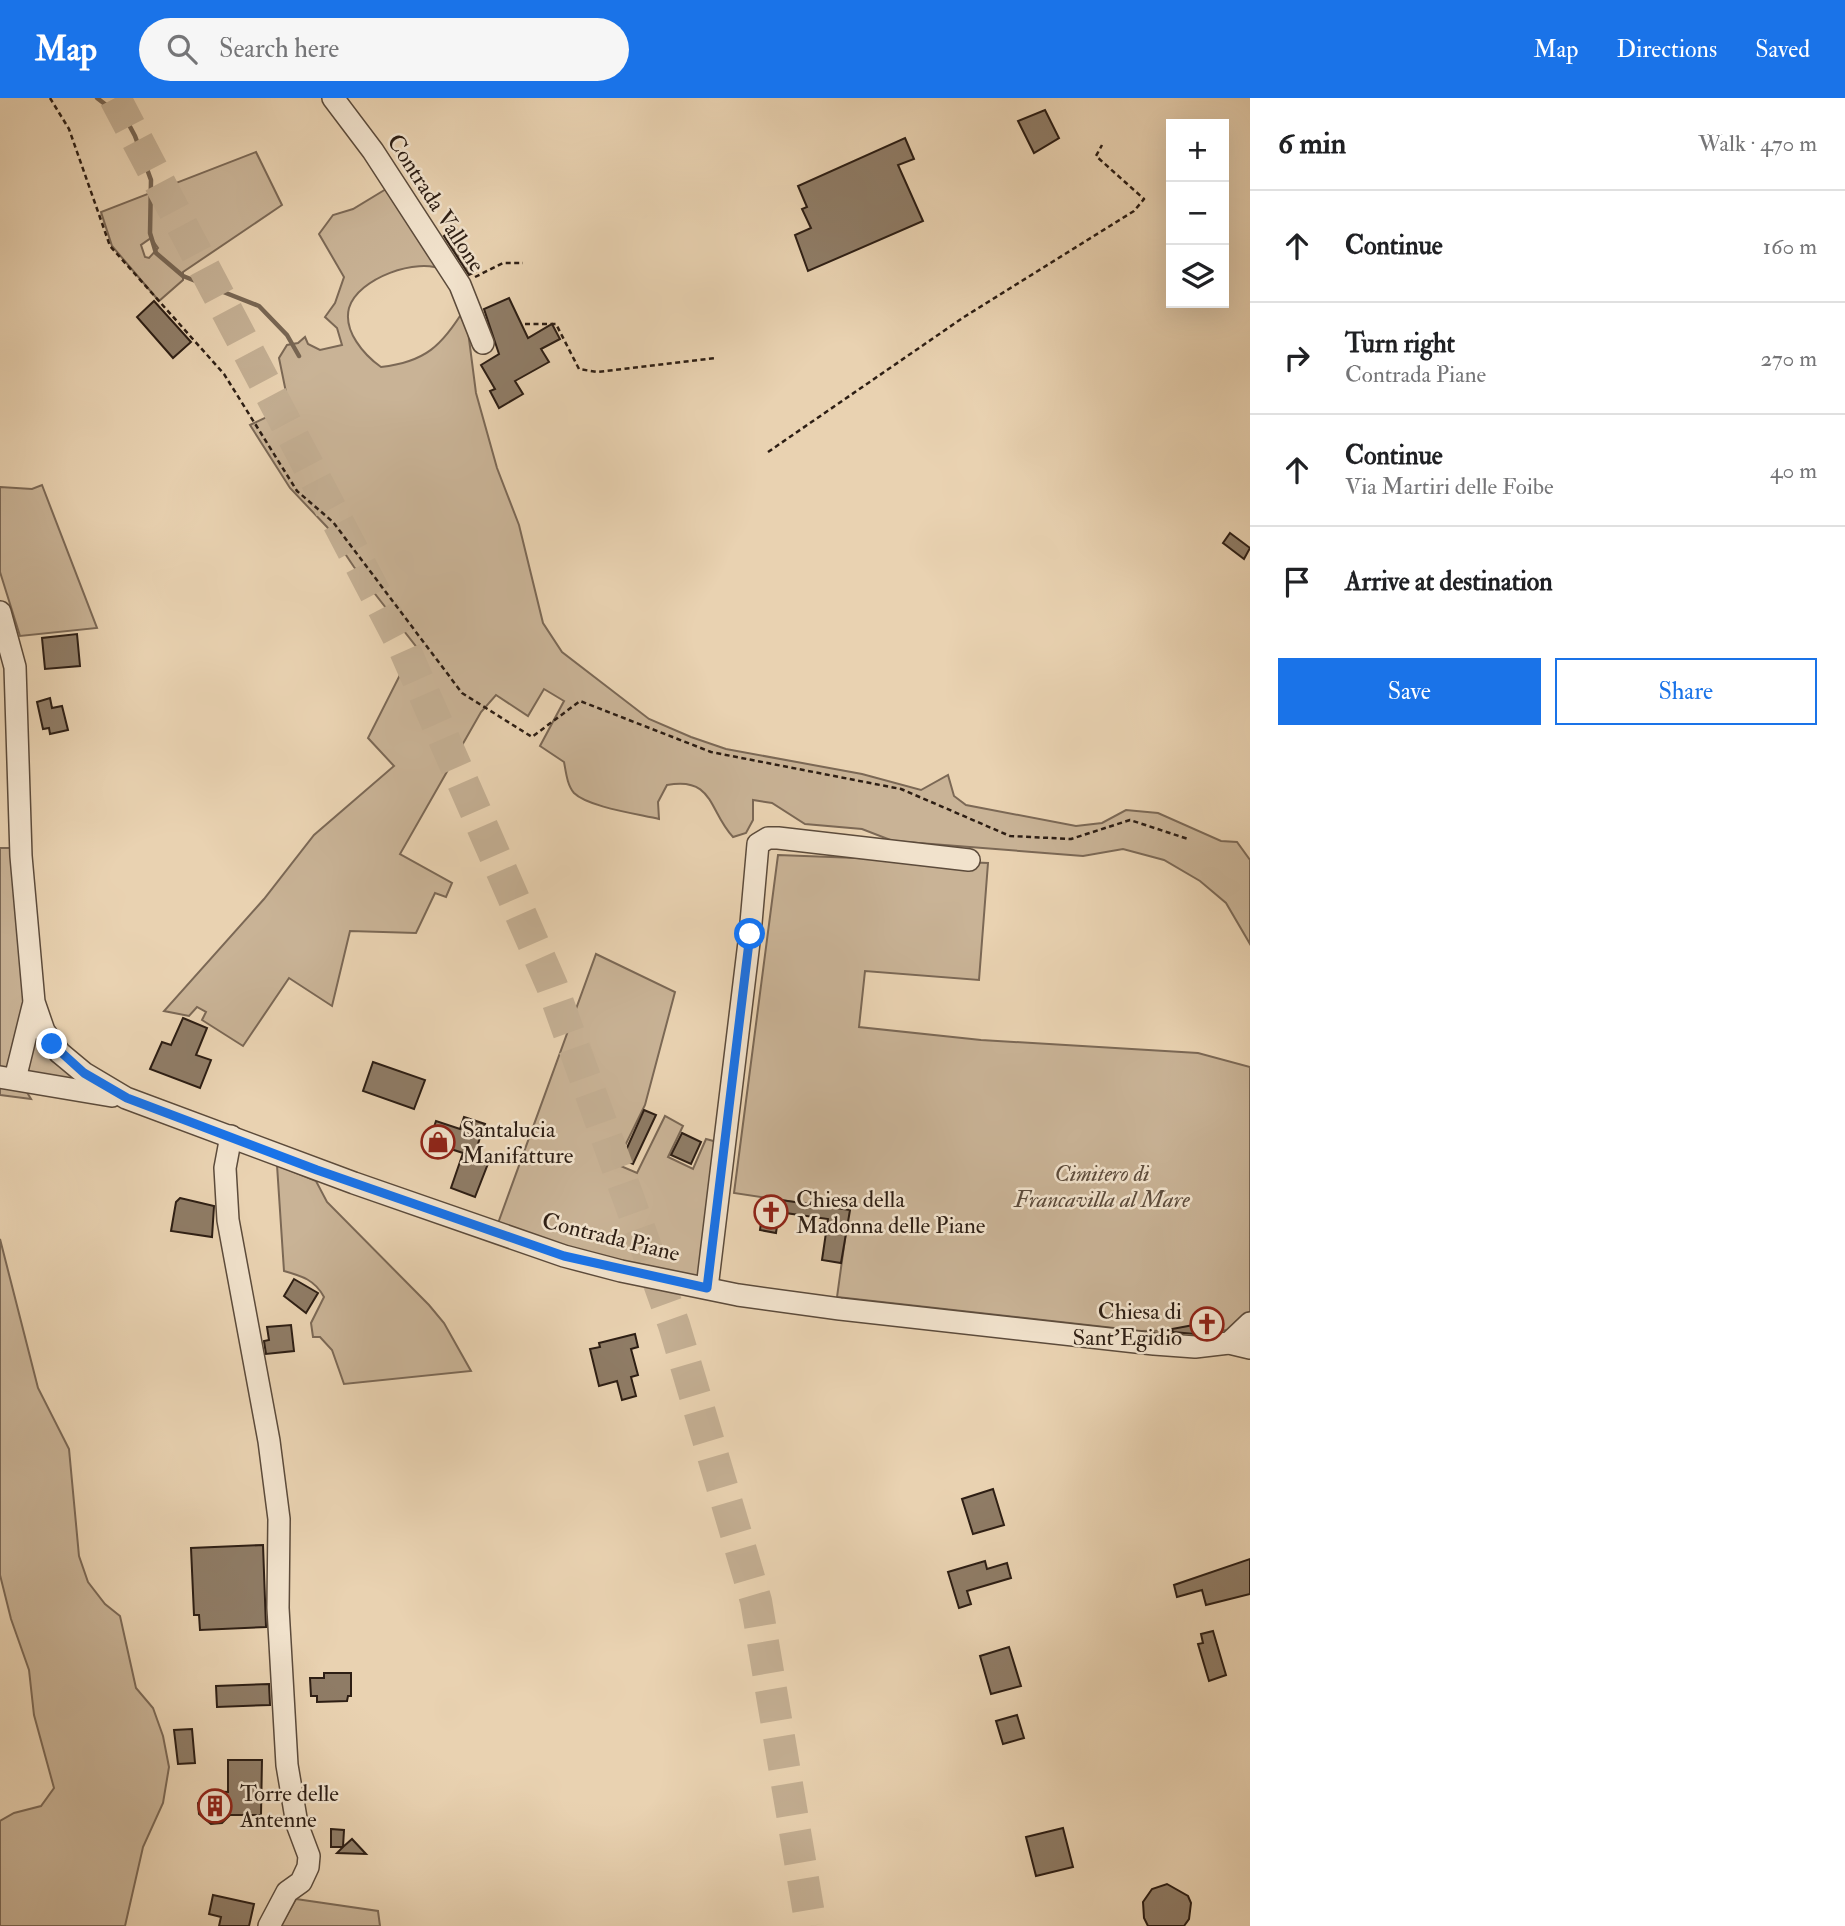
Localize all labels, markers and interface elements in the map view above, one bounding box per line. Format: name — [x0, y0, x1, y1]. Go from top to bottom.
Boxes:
search box — [139, 18, 629, 81]
text: Map — [35, 29, 97, 70]
icon: search — [163, 30, 201, 68]
text: Search here — [219, 33, 339, 65]
text: Map — [1533, 34, 1578, 65]
text: Directions — [1616, 34, 1717, 65]
text: Saved — [1755, 34, 1810, 65]
map controls — [1166, 119, 1229, 308]
button: + — [1166, 119, 1229, 182]
text: 6 min — [1278, 125, 1346, 162]
street label: Contrada Vallone — [381, 129, 492, 278]
text: Walk · 470 m — [1698, 129, 1817, 158]
button: − — [1166, 182, 1229, 245]
icon: ahead — [1278, 227, 1316, 265]
text: Continue — [1345, 230, 1443, 262]
text: 160 m — [1763, 232, 1817, 261]
button: layers — [1166, 245, 1229, 308]
text: Turn right — [1345, 328, 1455, 360]
icon: right — [1278, 339, 1316, 377]
text: 270 m — [1760, 344, 1817, 373]
text: Contrada Piane — [1345, 360, 1486, 389]
text: Continue — [1345, 440, 1443, 472]
icon: ahead — [1278, 451, 1316, 489]
text: 40 m — [1770, 456, 1817, 485]
text: Via Martiri delle Foibe — [1345, 472, 1554, 501]
icon: arrive — [1278, 563, 1316, 601]
text: Arrive at destination — [1345, 566, 1553, 598]
button: Save — [1278, 658, 1541, 725]
button: Share — [1555, 658, 1817, 725]
route start — [734, 918, 765, 949]
route end — [36, 1028, 67, 1059]
place label: Santalucia Manifatture — [462, 1115, 574, 1170]
shop icon: Santalucia Manifatture — [419, 1123, 457, 1161]
park label: Cimitero di Francavilla al Mare — [1013, 1159, 1190, 1214]
place label: Chiesa della Madonna delle Piane — [796, 1185, 986, 1240]
church icon: Chiesa della Madonna delle Piane — [752, 1193, 790, 1231]
street label: Contrada Piane — [539, 1206, 683, 1268]
place label: Chiesa di Sant'Egidio — [1072, 1297, 1182, 1352]
church icon: Chiesa di Sant'Egidio — [1188, 1305, 1226, 1343]
place label: Torre delle Antenne — [239, 1779, 339, 1834]
building icon: Torre delle Antenne — [196, 1787, 234, 1825]

